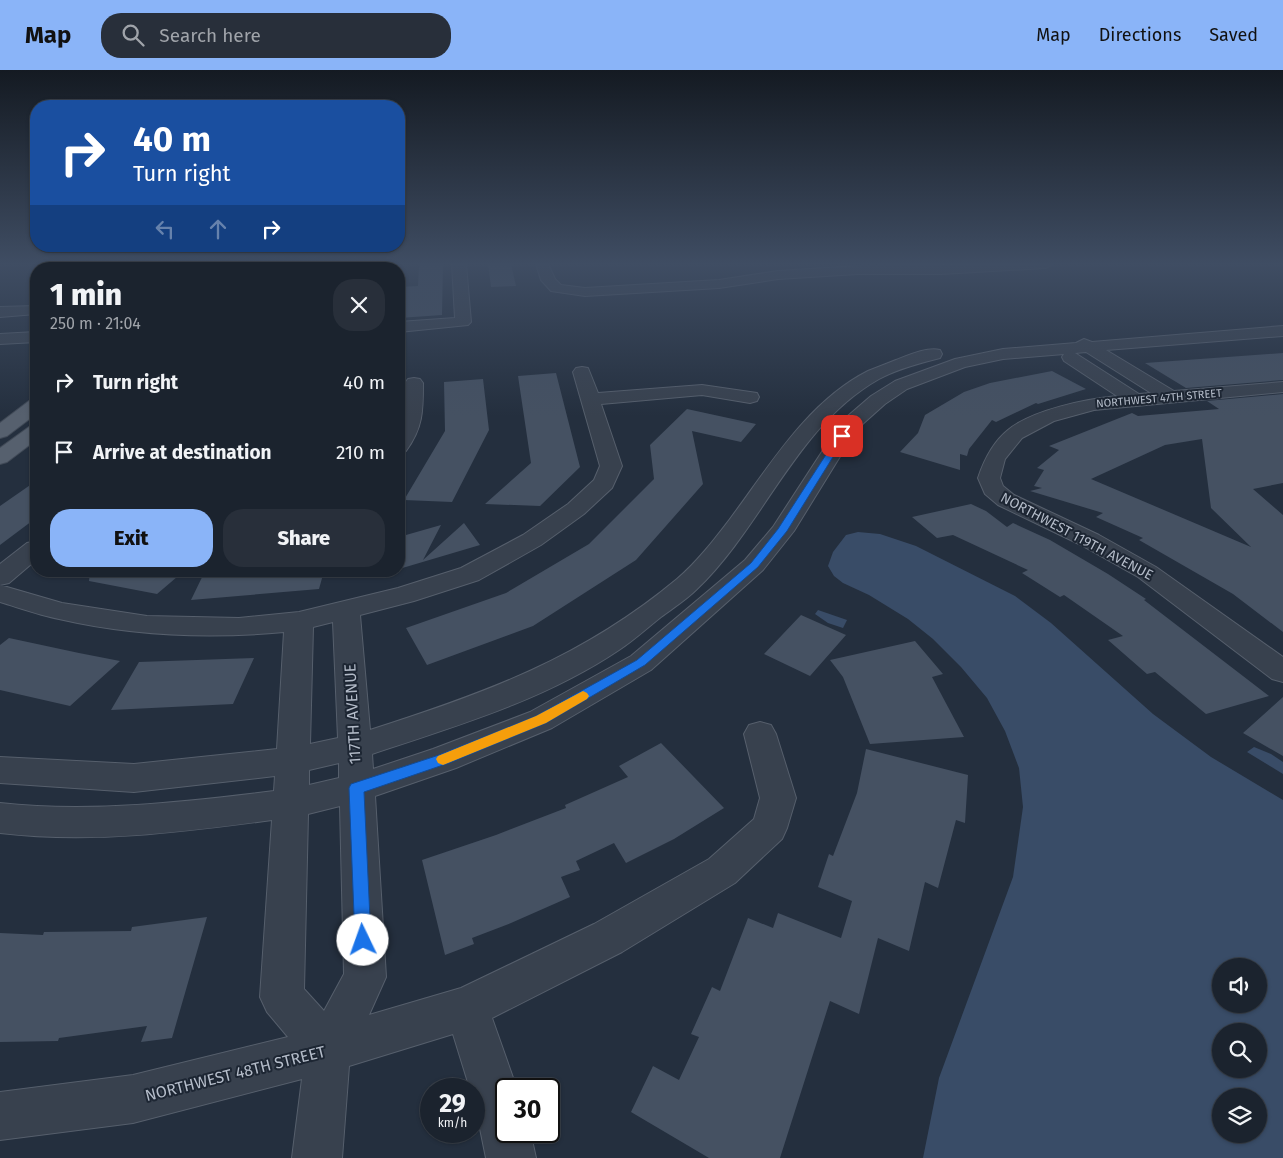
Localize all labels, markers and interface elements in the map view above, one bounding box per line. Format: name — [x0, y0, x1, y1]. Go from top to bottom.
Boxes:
search box — [101, 13, 451, 58]
text: Map — [25, 21, 71, 49]
icon: search — [119, 21, 147, 49]
text: Search here — [159, 24, 261, 47]
text: Map — [1036, 24, 1071, 46]
text: Directions — [1099, 24, 1181, 46]
text: Saved — [1209, 24, 1258, 46]
text: 40 m — [133, 118, 211, 160]
icon: right — [50, 120, 115, 185]
text: Turn right — [133, 160, 230, 187]
icon: left — [151, 215, 179, 243]
icon: ahead — [204, 215, 232, 243]
icon: right — [257, 215, 285, 243]
text: 1 min — [50, 277, 122, 313]
button: close — [333, 279, 385, 331]
text: 250 m · 21:04 — [50, 314, 141, 333]
icon: right — [50, 368, 78, 396]
text: Turn right — [93, 371, 178, 394]
text: 40 m — [343, 371, 385, 394]
street label: NORTHWEST 47TH STREET — [1096, 387, 1223, 410]
pin — [821, 415, 863, 457]
icon: arrive — [828, 422, 856, 450]
icon: arrive — [50, 438, 78, 466]
text: Arrive at destination — [93, 441, 272, 464]
text: 210 m — [336, 441, 385, 464]
street label: NORTHWEST 119TH AVENUE — [998, 489, 1156, 584]
button: Exit — [50, 509, 213, 567]
button: Share — [223, 509, 385, 567]
street label: 117TH AVENUE — [340, 663, 365, 765]
position arrow — [336, 913, 388, 965]
map controls — [1212, 958, 1267, 1143]
button: sound — [1212, 958, 1267, 1013]
button: search — [1212, 1023, 1267, 1078]
street label: NORTHWEST 48TH STREET — [143, 1042, 328, 1105]
speed limit sign: 30 — [495, 1078, 560, 1143]
button: layers — [1212, 1088, 1267, 1143]
text: 29 — [439, 1089, 466, 1119]
text: km/h — [438, 1116, 467, 1130]

